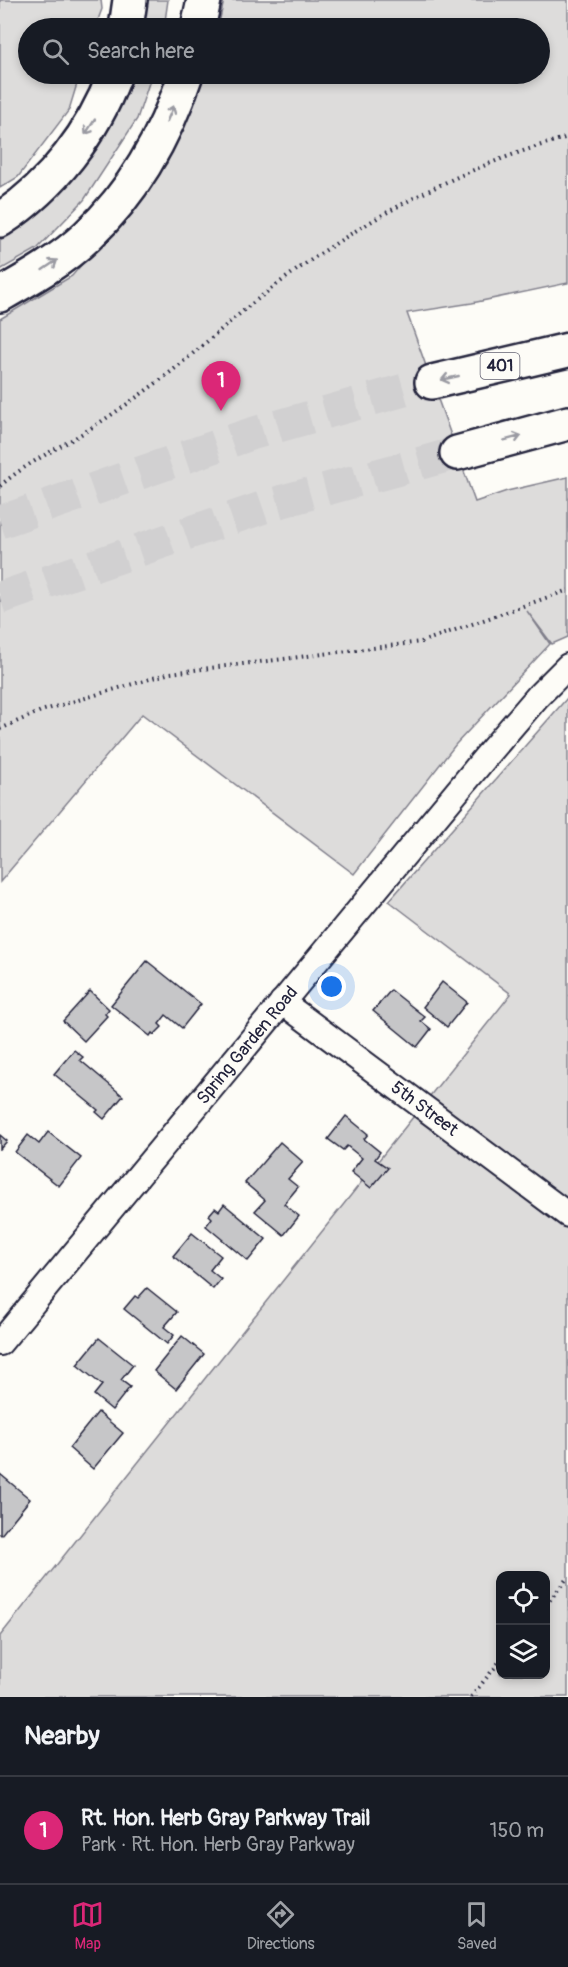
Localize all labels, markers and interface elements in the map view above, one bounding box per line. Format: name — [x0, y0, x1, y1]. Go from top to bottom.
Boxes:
search box — [18, 18, 550, 84]
icon: search — [39, 35, 72, 68]
text: Search here — [87, 37, 194, 65]
one-way arrow — [165, 106, 176, 124]
one-way arrow — [84, 118, 97, 135]
one-way arrow — [41, 258, 58, 270]
road number: 401 — [480, 353, 520, 379]
pin: 1 — [202, 362, 240, 411]
one-way arrow — [441, 372, 460, 384]
one-way arrow — [503, 432, 522, 443]
your location — [317, 972, 346, 1001]
street label: Spring Garden Road — [191, 981, 303, 1109]
street label: 5th Street — [387, 1076, 464, 1141]
map controls — [496, 1571, 550, 1679]
button: locate — [496, 1571, 550, 1625]
button: layers — [496, 1625, 550, 1679]
text: Nearby — [24, 1720, 100, 1752]
text: Rt. Hon. Herb Gray Parkway Trail — [81, 1804, 370, 1832]
text: 1 — [40, 1818, 47, 1843]
text: 150 m — [490, 1818, 544, 1843]
text: Park · Rt. Hon. Herb Gray Parkway — [81, 1832, 355, 1857]
tab: Map — [71, 1898, 104, 1954]
tab: Directions — [247, 1898, 315, 1954]
tab: Saved — [457, 1898, 497, 1954]

